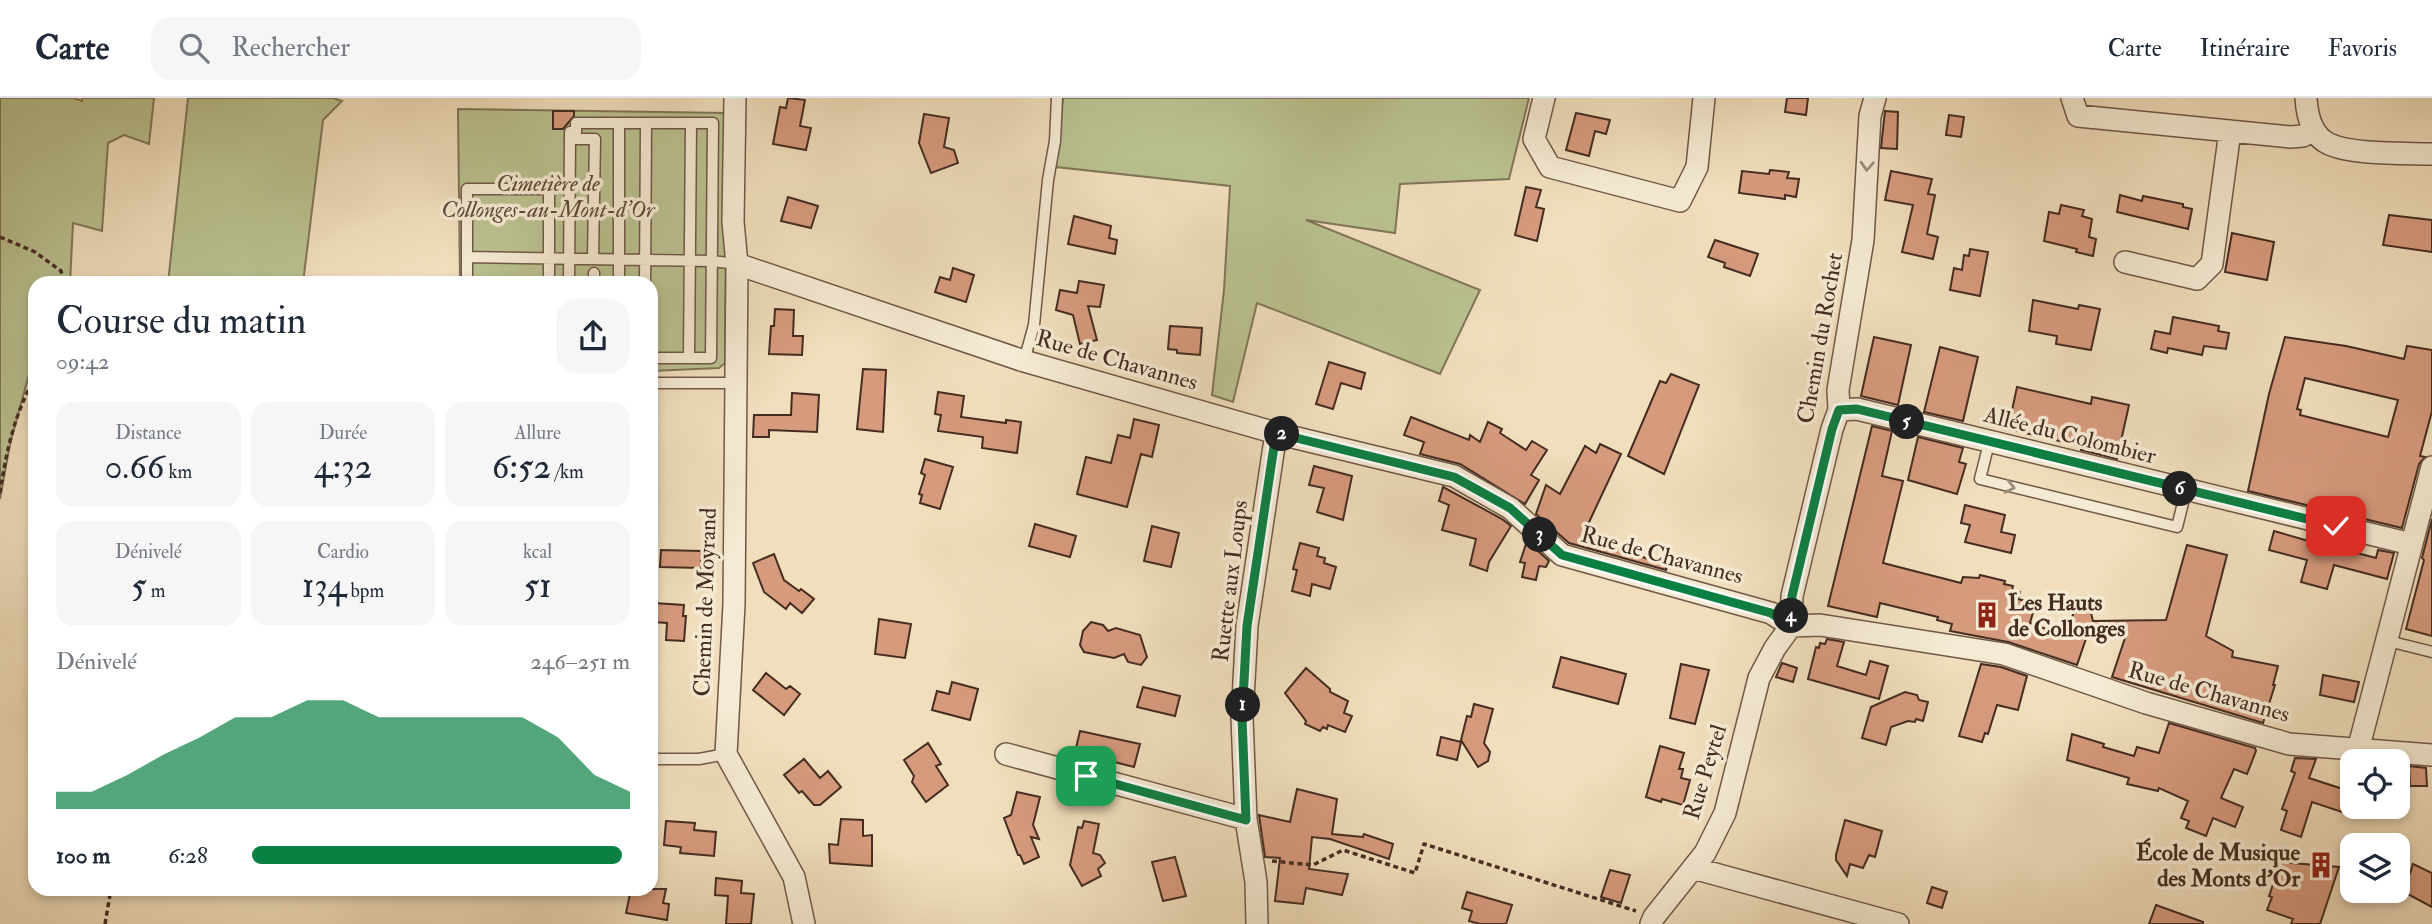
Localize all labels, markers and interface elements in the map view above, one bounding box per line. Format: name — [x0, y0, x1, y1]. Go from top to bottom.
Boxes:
search box — [151, 17, 641, 80]
text: Carte — [35, 28, 109, 69]
icon: search — [175, 29, 213, 67]
text: Rechercher — [231, 32, 350, 64]
text: Carte — [2108, 33, 2162, 64]
text: Itinéraire — [2200, 33, 2290, 64]
text: Favoris — [2328, 33, 2397, 64]
one-way arrow — [1860, 160, 1875, 171]
park label: Cimetière de Collonges-au-Mont-d'Or — [441, 169, 656, 224]
street label: Chemin du Rochet — [1791, 250, 1849, 426]
text: Course du matin — [56, 297, 306, 345]
button: share — [556, 299, 630, 373]
street label: Rue de Chavannes — [1033, 323, 1201, 397]
text: 09:42 — [56, 347, 109, 376]
street label: Allée du Colombier — [1980, 399, 2159, 470]
pin: 5 — [1890, 404, 1924, 440]
text: 5 — [1902, 409, 1911, 433]
pin: 2 — [1264, 416, 1300, 452]
text: Distance — [115, 421, 182, 445]
text: Durée — [319, 421, 367, 445]
text: Allure — [514, 421, 561, 445]
text: 2 — [1277, 421, 1286, 445]
text: 0.66 — [104, 445, 164, 489]
text: 4:32 — [314, 445, 372, 489]
text: 6:52 — [492, 445, 551, 489]
text: km — [164, 460, 192, 484]
text: /km — [551, 460, 584, 484]
pin: 6 — [2162, 472, 2198, 506]
text: 6 — [2175, 476, 2184, 500]
one-way arrow — [2004, 478, 2016, 493]
pin — [2306, 496, 2366, 556]
street label: Ruette aux Loups — [1206, 498, 1255, 664]
street label: Chemin de Moyrand — [687, 507, 723, 697]
icon: check — [2317, 507, 2355, 545]
pin: 3 — [1522, 518, 1558, 552]
street label: Rue de Chavannes — [1578, 519, 1746, 591]
text: 3 — [1536, 522, 1543, 546]
text: Dénivelé — [115, 540, 182, 564]
text: Cardio — [317, 540, 369, 564]
text: kcal — [523, 540, 552, 564]
text: 5 — [131, 564, 147, 608]
text: 134 — [302, 564, 347, 608]
text: 51 — [524, 564, 552, 608]
text: m — [147, 579, 165, 603]
text: bpm — [347, 579, 384, 603]
place label: Les Hauts de Collonges — [2008, 588, 2125, 644]
pin: 4 — [1774, 598, 1809, 634]
building icon: Les Hauts de Collonges — [1972, 600, 2002, 630]
text: 4 — [1785, 603, 1796, 627]
text: Dénivelé — [56, 647, 137, 676]
text: 246–251 m — [530, 647, 630, 676]
street label: Rue de Chavannes — [2125, 655, 2293, 729]
pin: 1 — [1226, 688, 1260, 722]
text: 1 — [1239, 692, 1246, 716]
street label: Rue Peytel — [1677, 721, 1733, 823]
pin — [1056, 746, 1116, 806]
map controls — [2340, 749, 2410, 903]
button: locate — [2340, 749, 2410, 819]
icon: arrive — [1067, 757, 1105, 795]
button: layers — [2340, 833, 2410, 903]
place label: École de Musique des Monts d’Or — [2136, 837, 2300, 893]
text: 100 m — [56, 841, 110, 870]
text: 6:28 — [168, 841, 208, 870]
building icon: École de Musique des Monts d’Or — [2306, 850, 2336, 880]

